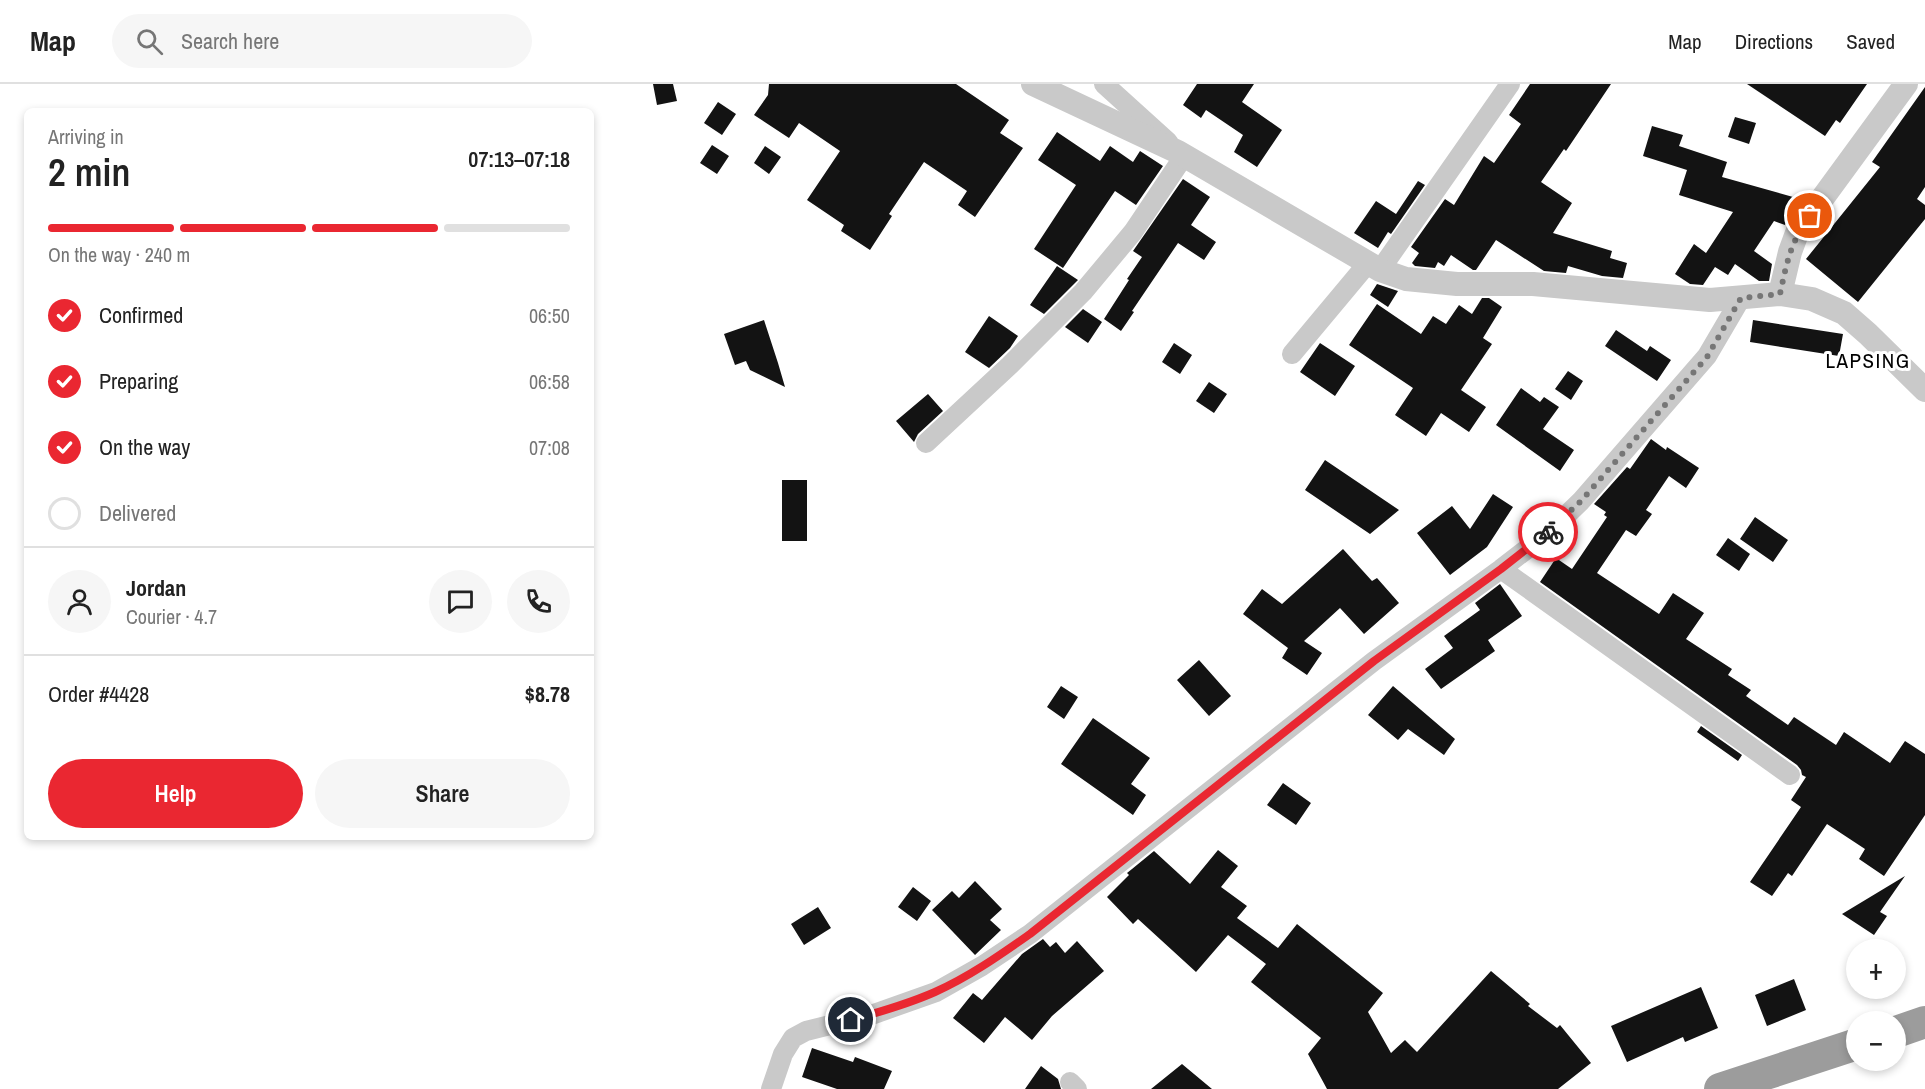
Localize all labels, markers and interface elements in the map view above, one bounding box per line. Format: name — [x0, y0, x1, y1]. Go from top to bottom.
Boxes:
search box — [112, 14, 532, 68]
text: Map — [30, 22, 76, 60]
icon: search — [133, 25, 166, 58]
text: Search here — [181, 26, 279, 56]
text: Map — [1668, 27, 1702, 56]
text: Directions — [1735, 27, 1813, 56]
text: Saved — [1846, 27, 1895, 56]
text: Arriving in — [48, 123, 124, 150]
text: 07:13–07:18 — [468, 144, 570, 174]
text: 2 min — [48, 146, 130, 198]
pin — [1784, 190, 1835, 241]
icon: bag — [1793, 199, 1826, 232]
text: On the way · 240 m — [48, 241, 190, 268]
icon: check — [48, 299, 81, 332]
text: Confirmed — [99, 300, 183, 330]
text: 06:50 — [529, 302, 570, 329]
district label: LAPSING — [1825, 346, 1911, 375]
icon: check — [48, 365, 81, 398]
text: Preparing — [99, 366, 178, 396]
text: 06:58 — [529, 368, 570, 395]
icon: check — [48, 431, 81, 464]
text: On the way — [99, 432, 190, 462]
text: 07:08 — [529, 434, 570, 461]
text: Delivered — [99, 498, 176, 528]
courier — [1518, 502, 1578, 562]
icon: bike — [1532, 516, 1565, 549]
button: person — [48, 570, 111, 633]
button: chat — [429, 570, 492, 633]
button: phone — [507, 570, 570, 633]
text: Jordan — [126, 573, 186, 603]
text: Courier · 4.7 — [126, 603, 217, 630]
text: Order #4428 — [48, 679, 149, 709]
text: $8.78 — [525, 679, 570, 709]
button: Help — [48, 759, 303, 828]
button: Share — [315, 759, 570, 828]
map controls — [1846, 939, 1906, 1071]
button: + — [1846, 939, 1906, 999]
pin — [825, 994, 876, 1045]
icon: home — [834, 1003, 867, 1036]
button: − — [1846, 1011, 1906, 1071]

